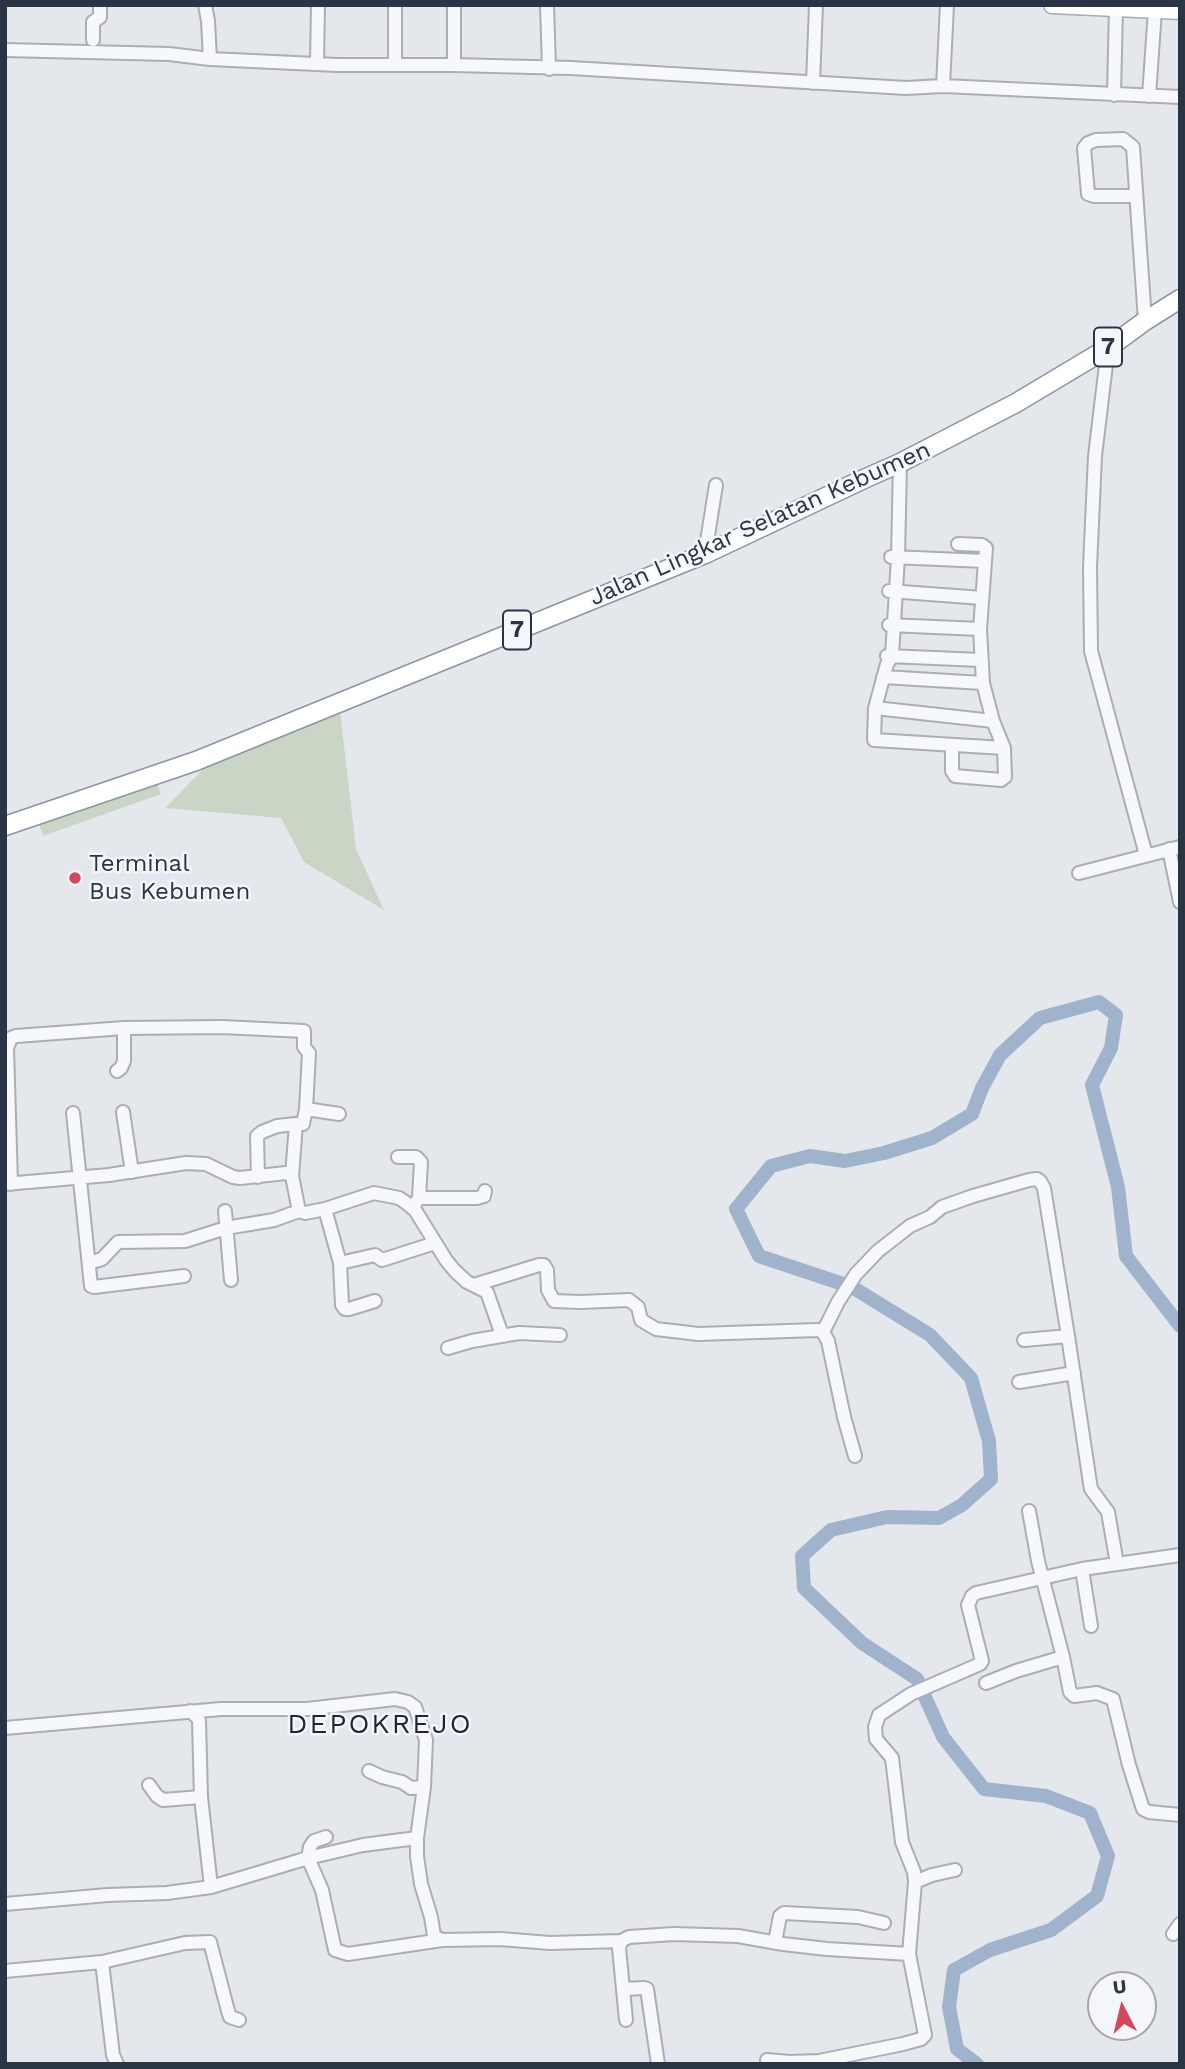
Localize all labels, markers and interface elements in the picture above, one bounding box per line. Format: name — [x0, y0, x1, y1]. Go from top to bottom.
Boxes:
road number: 7 — [1094, 328, 1122, 366]
street label: Jalan Lingkar Selatan Kebumen — [585, 436, 935, 612]
road number: 7 — [503, 610, 531, 650]
place label: Terminal Bus Kebumen — [89, 850, 250, 906]
marker: Terminal Bus Kebumen — [67, 870, 83, 886]
district label: DEPOKREJO — [288, 1708, 472, 1742]
north arrow — [1087, 1971, 1157, 2041]
text: U — [1112, 1974, 1128, 1999]

